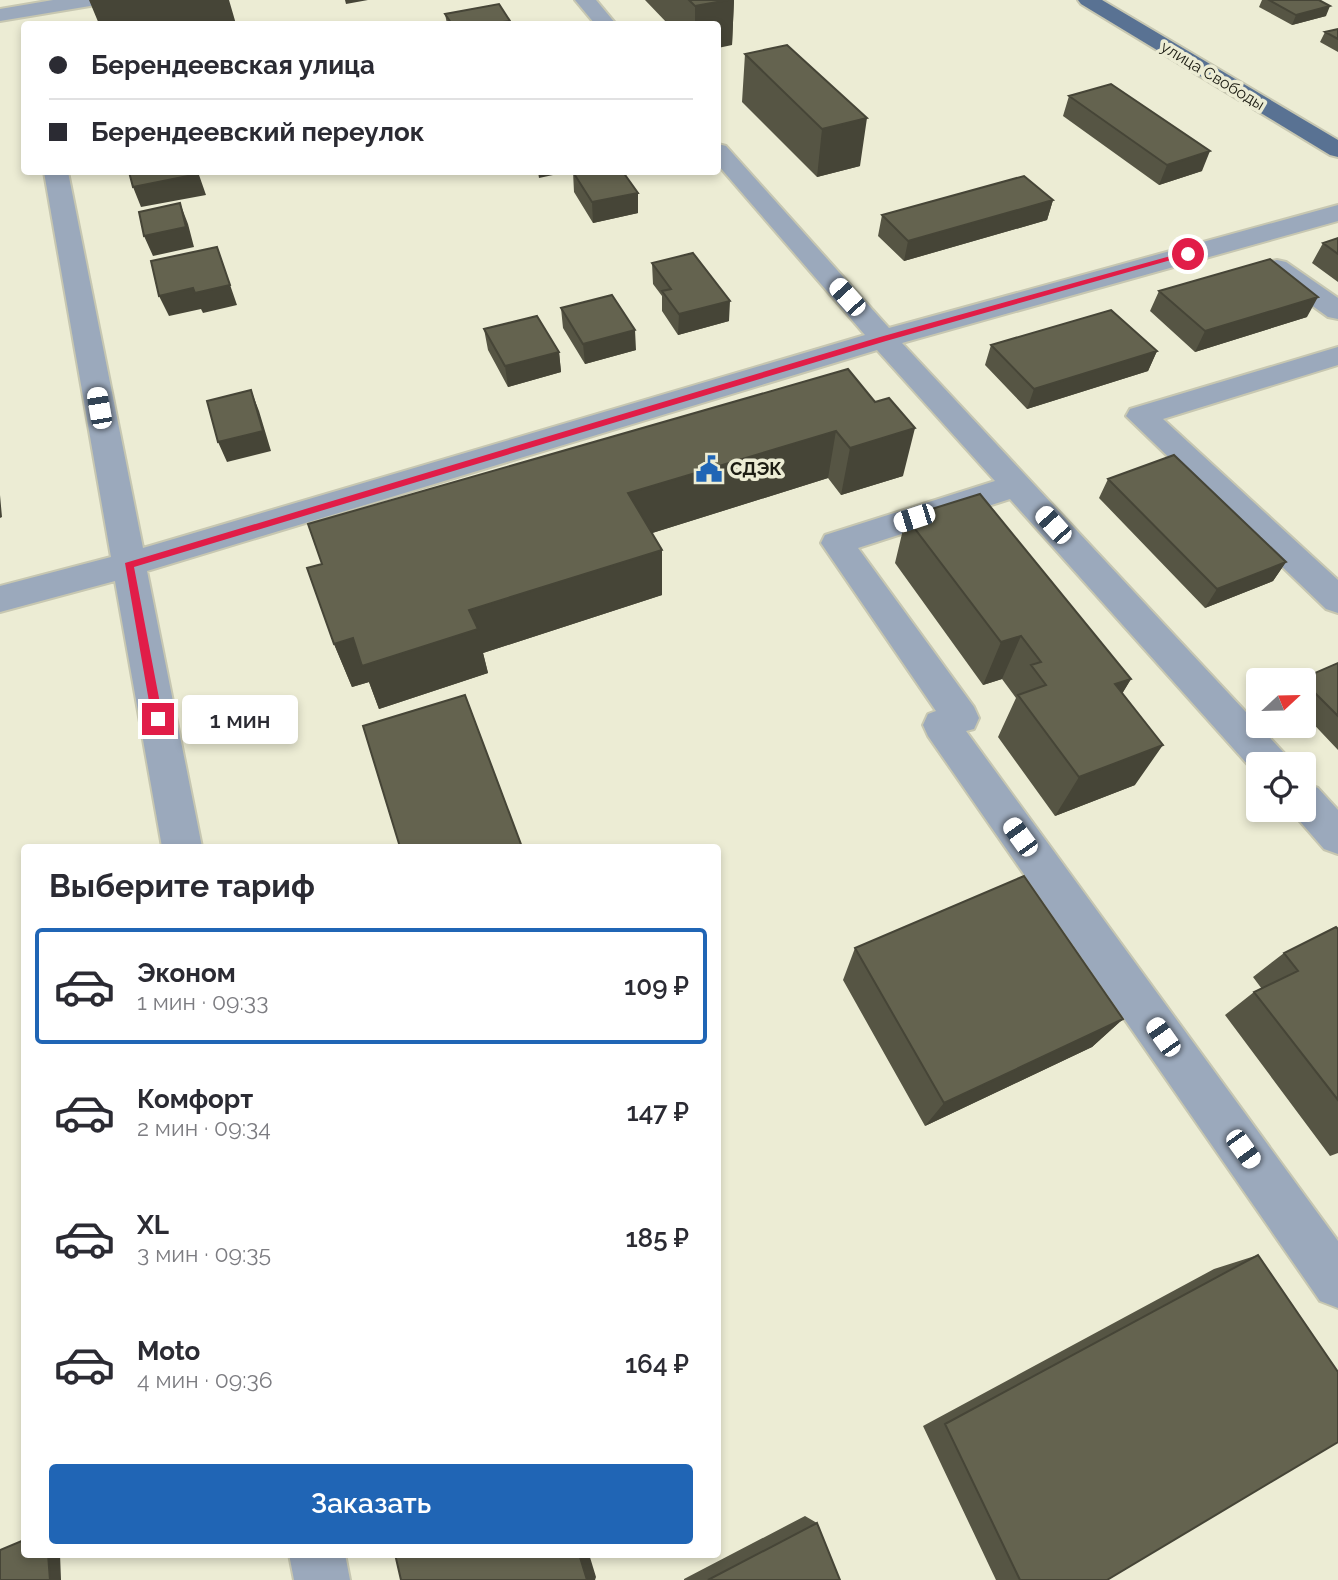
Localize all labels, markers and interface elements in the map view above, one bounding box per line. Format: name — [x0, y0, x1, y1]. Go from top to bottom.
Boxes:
street label: улица Свободы — [1157, 37, 1268, 114]
text: Берендеевская улица — [91, 50, 375, 80]
text: Берендеевский переулок — [91, 117, 425, 147]
route start — [1172, 238, 1204, 270]
car — [826, 274, 869, 320]
car — [86, 385, 113, 431]
public building icon: СДЭК — [694, 454, 724, 484]
place label: СДЭК — [730, 458, 782, 479]
car — [891, 502, 938, 534]
car — [1032, 502, 1075, 548]
north arrow — [1246, 668, 1316, 738]
map controls — [1246, 668, 1316, 822]
callout: 1 мин — [182, 694, 298, 744]
route end — [142, 703, 174, 735]
text: 1 мин — [210, 706, 270, 733]
button: locate — [1246, 752, 1316, 822]
car — [1000, 814, 1041, 860]
text: Выберите тариф — [49, 867, 315, 904]
icon: car — [53, 955, 116, 1018]
text: Эконом — [137, 958, 236, 988]
text: 109 ₽ — [624, 971, 689, 1001]
text: 1 мин · 09:33 — [137, 988, 268, 1015]
car — [1143, 1014, 1184, 1060]
icon: car — [53, 1081, 116, 1144]
text: Комфорт — [137, 1084, 253, 1114]
text: 147 ₽ — [626, 1097, 689, 1127]
text: 2 мин · 09:34 — [137, 1114, 271, 1141]
car — [1223, 1126, 1264, 1172]
icon: car — [53, 1207, 116, 1270]
text: XL — [137, 1210, 169, 1240]
text: 185 ₽ — [625, 1223, 689, 1253]
text: 3 мин · 09:35 — [137, 1240, 271, 1267]
icon: car — [53, 1333, 116, 1396]
text: Moto — [137, 1336, 200, 1366]
text: 164 ₽ — [625, 1349, 689, 1379]
text: 4 мин · 09:36 — [137, 1366, 273, 1393]
button: Заказать — [49, 1464, 693, 1544]

